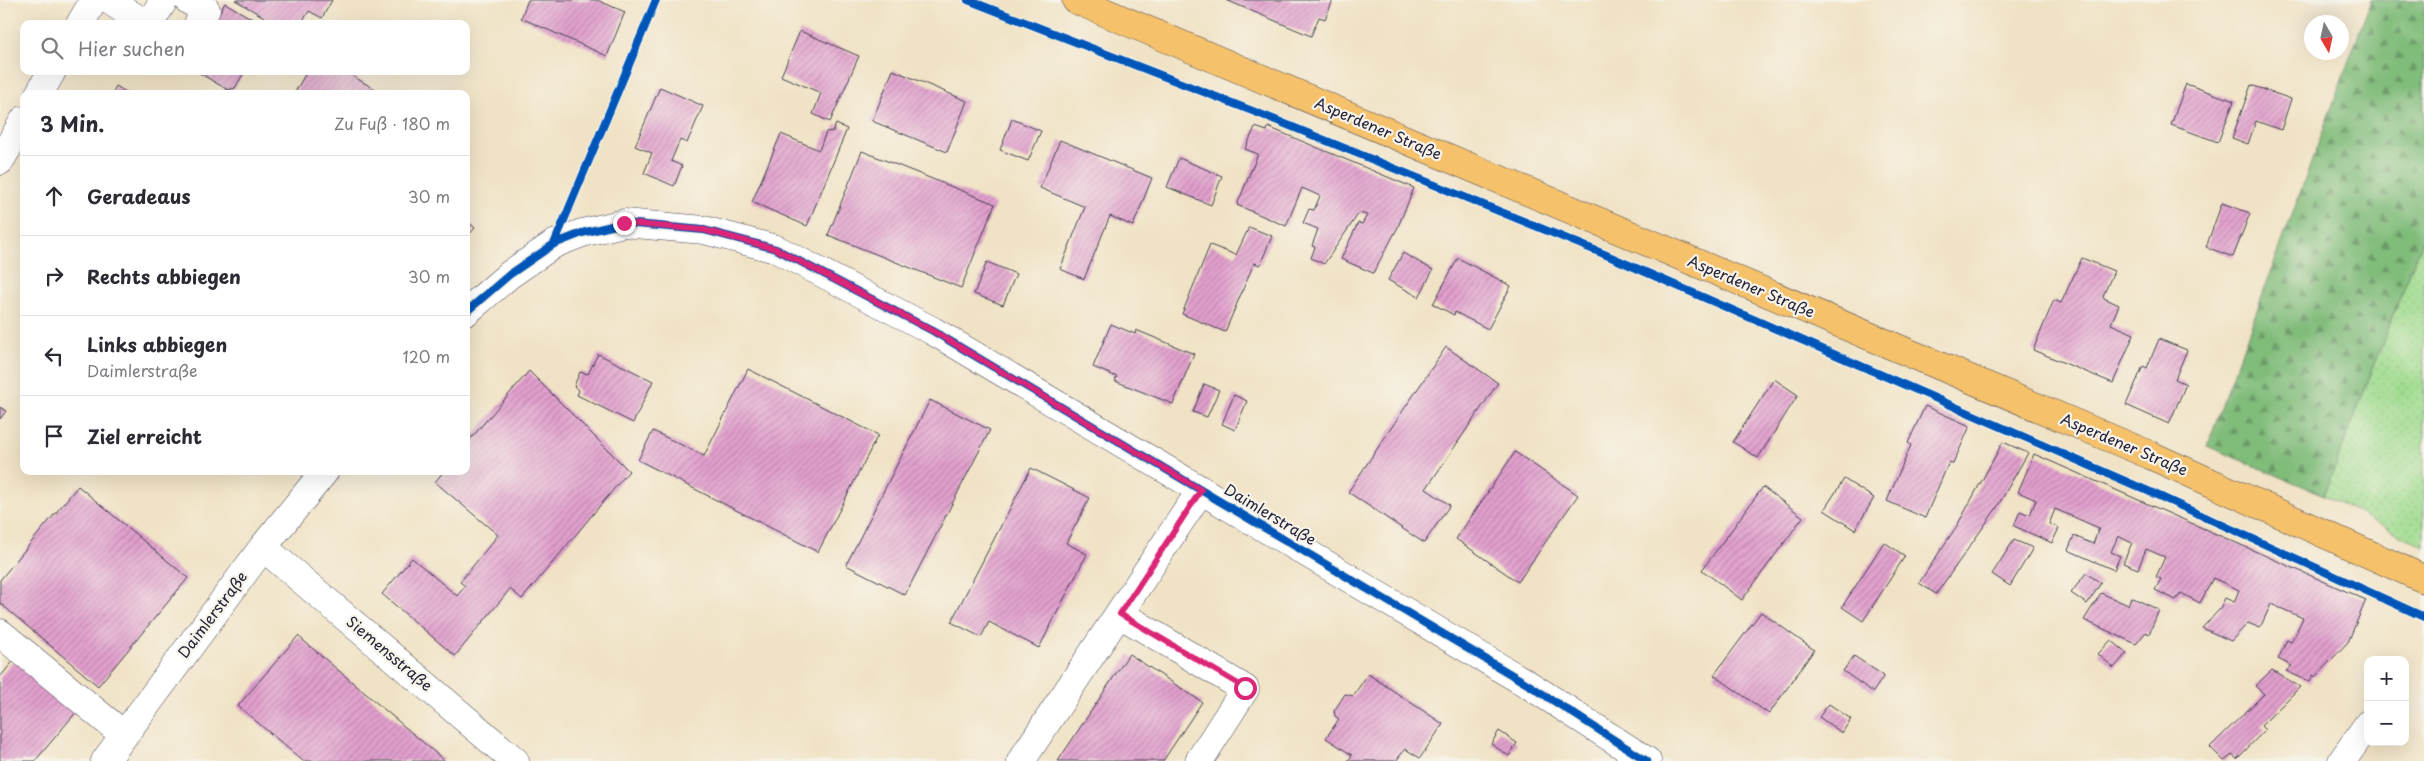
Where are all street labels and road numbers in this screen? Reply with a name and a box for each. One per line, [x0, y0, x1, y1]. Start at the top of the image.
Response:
street label: Asperdener Straße [1311, 90, 1446, 165]
street label: Asperdener Straße [1684, 248, 1819, 323]
street label: Asperdener Straße [2057, 406, 2192, 481]
street label: Daimlerstraße [1220, 477, 1321, 550]
street label: Daimlerstraße [171, 566, 252, 662]
street label: Siemensstraße [342, 610, 438, 696]

